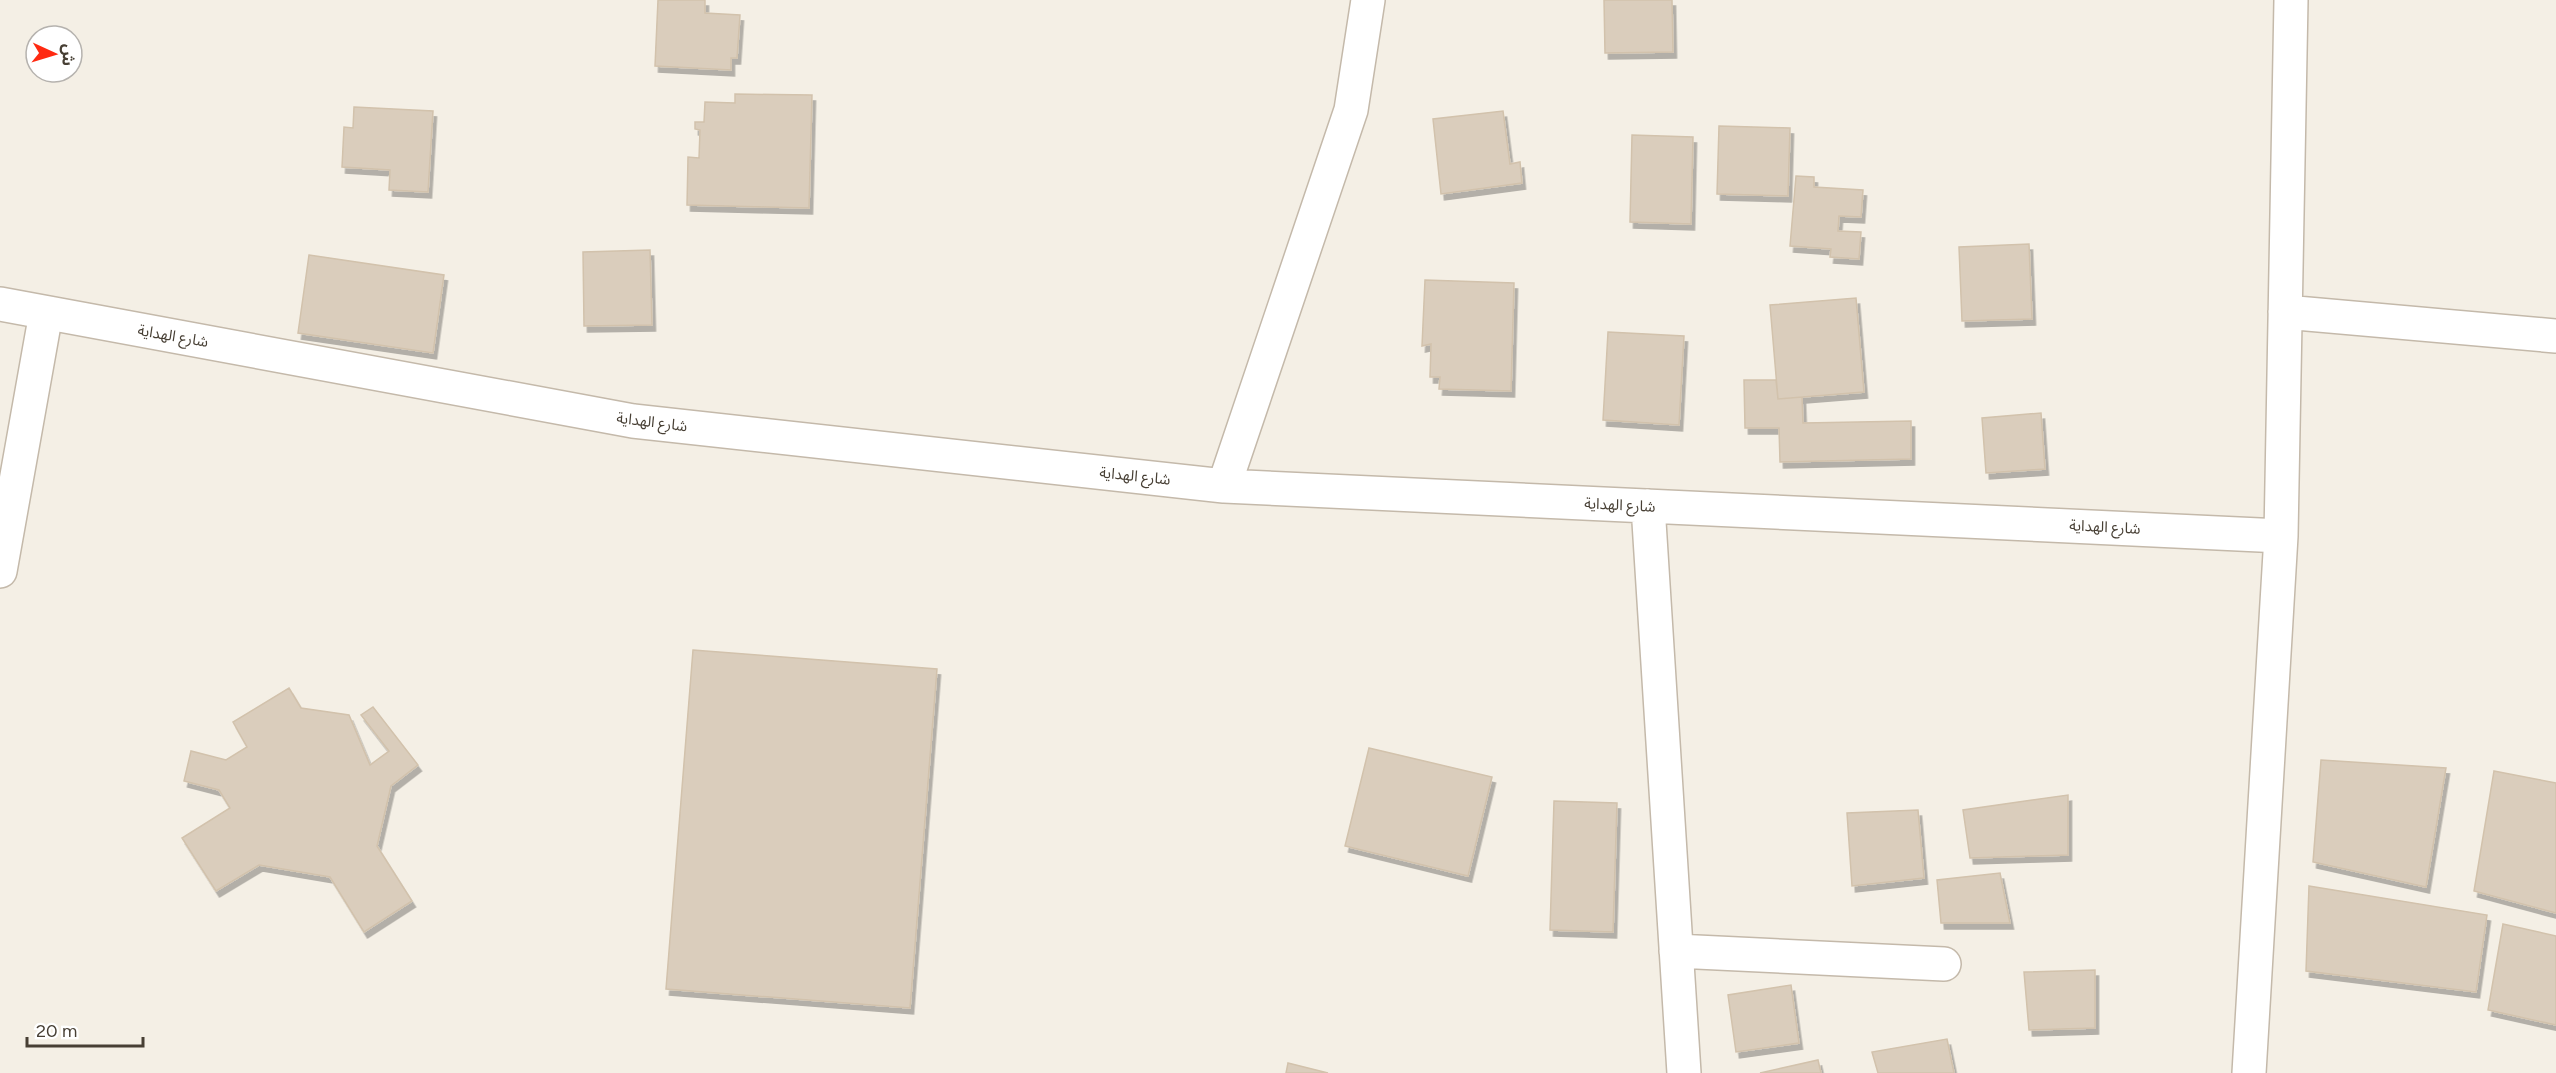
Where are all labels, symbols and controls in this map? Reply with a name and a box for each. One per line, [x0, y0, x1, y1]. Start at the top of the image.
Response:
north arrow [24, 24, 84, 84]
text: ش [58, 43, 79, 67]
street label: شارع الهداية [136, 321, 210, 354]
street label: شارع الهداية [615, 409, 689, 438]
street label: شارع الهداية [1098, 463, 1172, 492]
street label: شارع الهداية [1584, 494, 1656, 519]
street label: شارع الهداية [2069, 516, 2141, 541]
scale bar [27, 1010, 142, 1048]
text: 20 m [36, 1020, 77, 1042]

